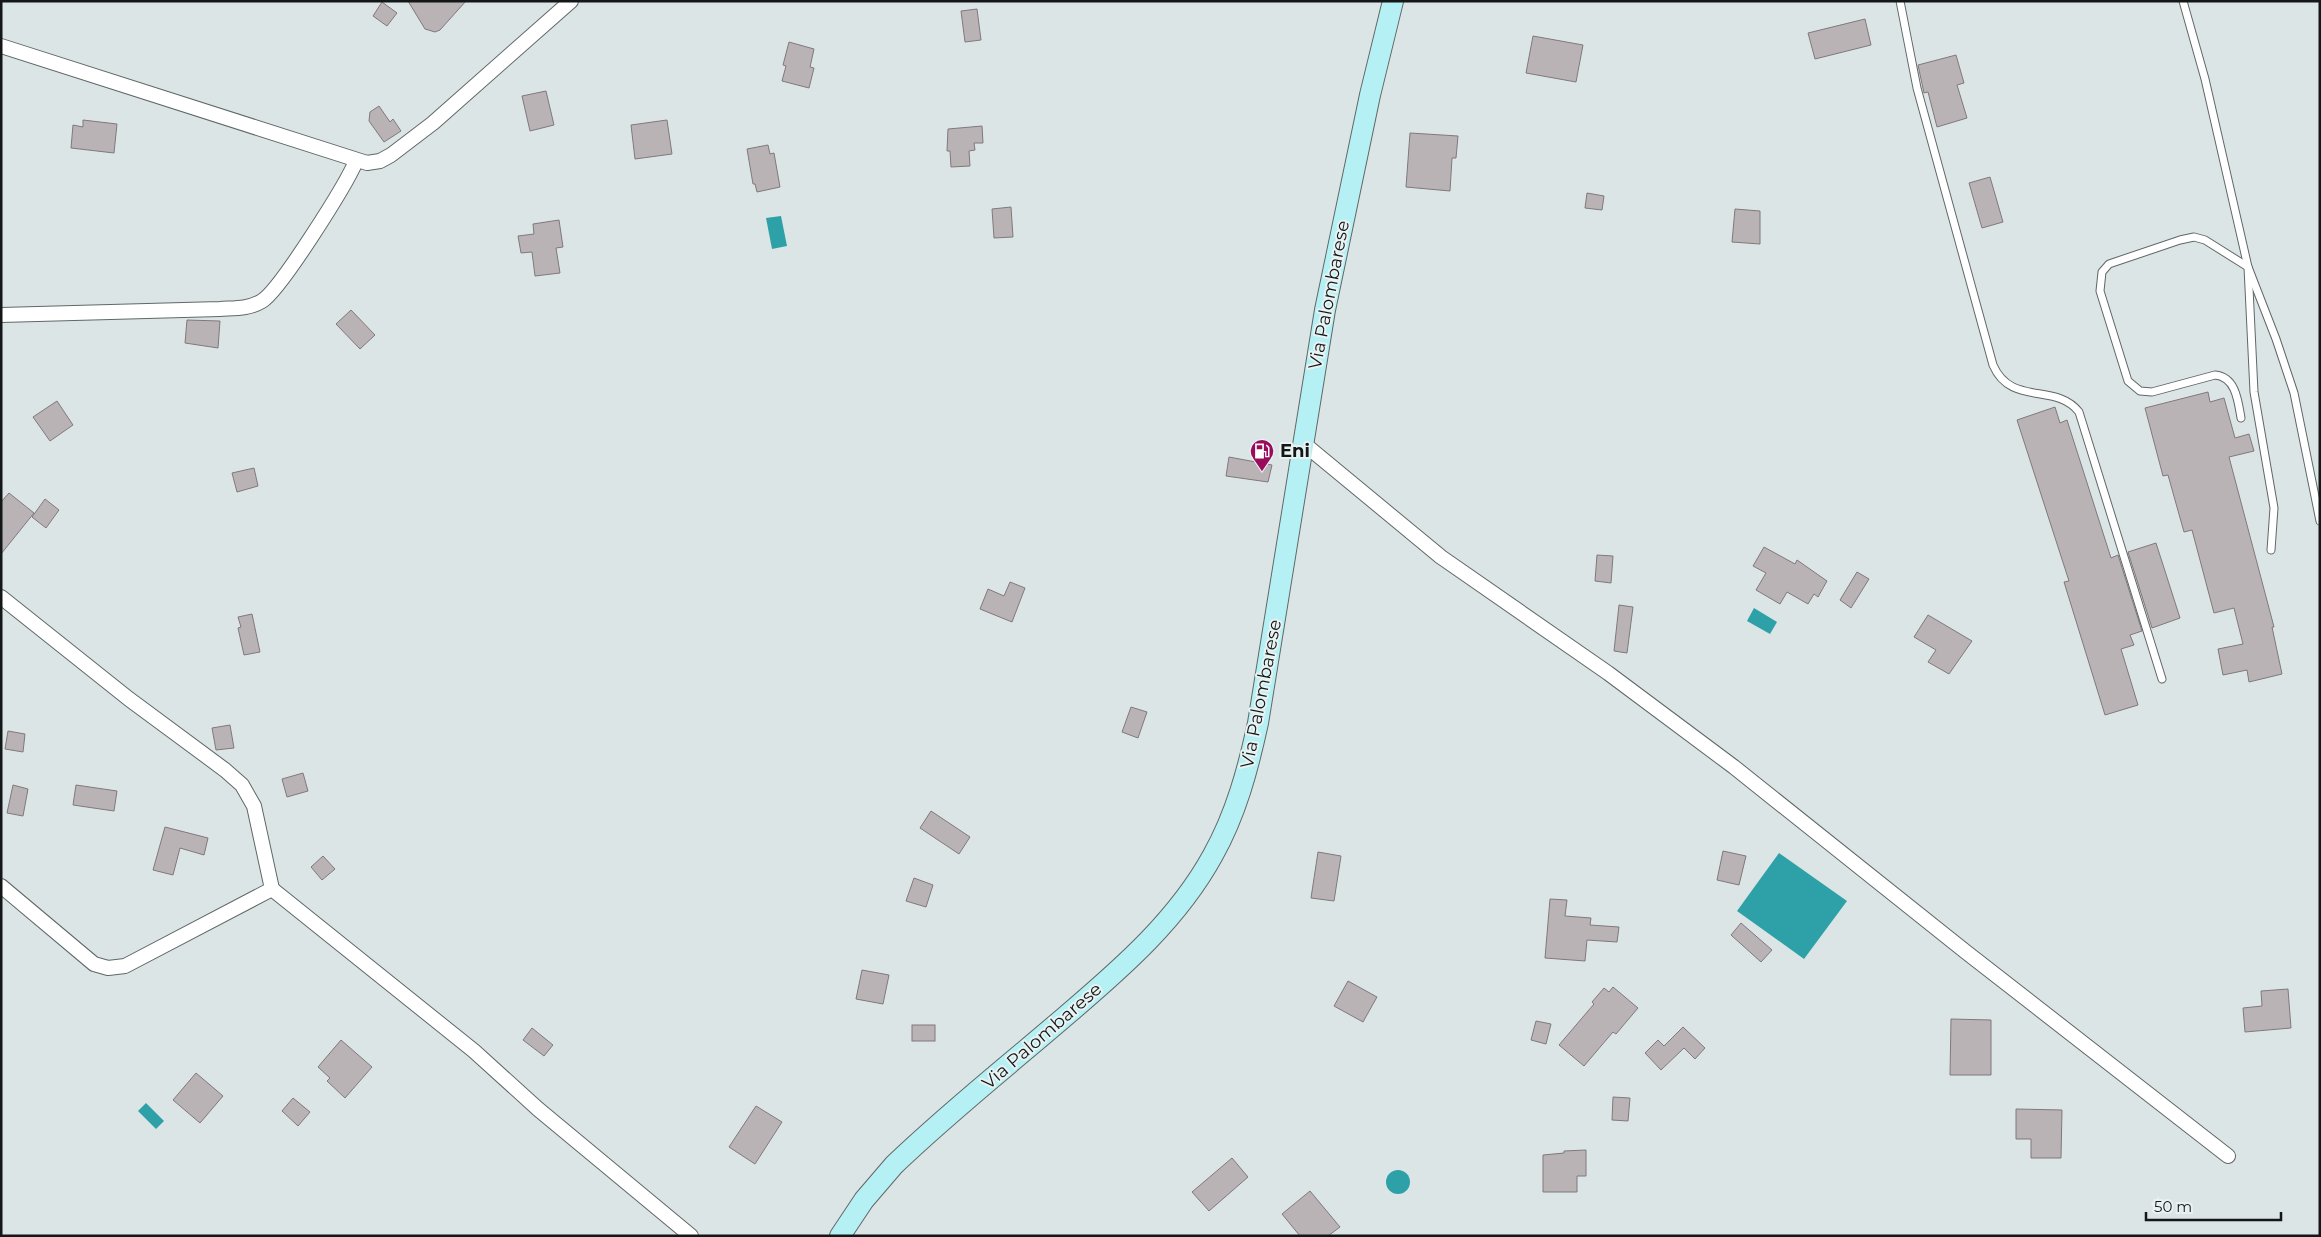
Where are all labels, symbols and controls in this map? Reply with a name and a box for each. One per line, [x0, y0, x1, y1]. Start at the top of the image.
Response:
street label: Via Palombarese [1304, 219, 1354, 371]
fuel station icon: Eni [1249, 438, 1275, 472]
place label: Eni [1280, 440, 1310, 462]
street label: Via Palombarese [1236, 618, 1286, 770]
street label: Via Palombarese [978, 978, 1106, 1094]
scale bar [2146, 1190, 2281, 1222]
text: 50 m [2154, 1197, 2192, 1216]

